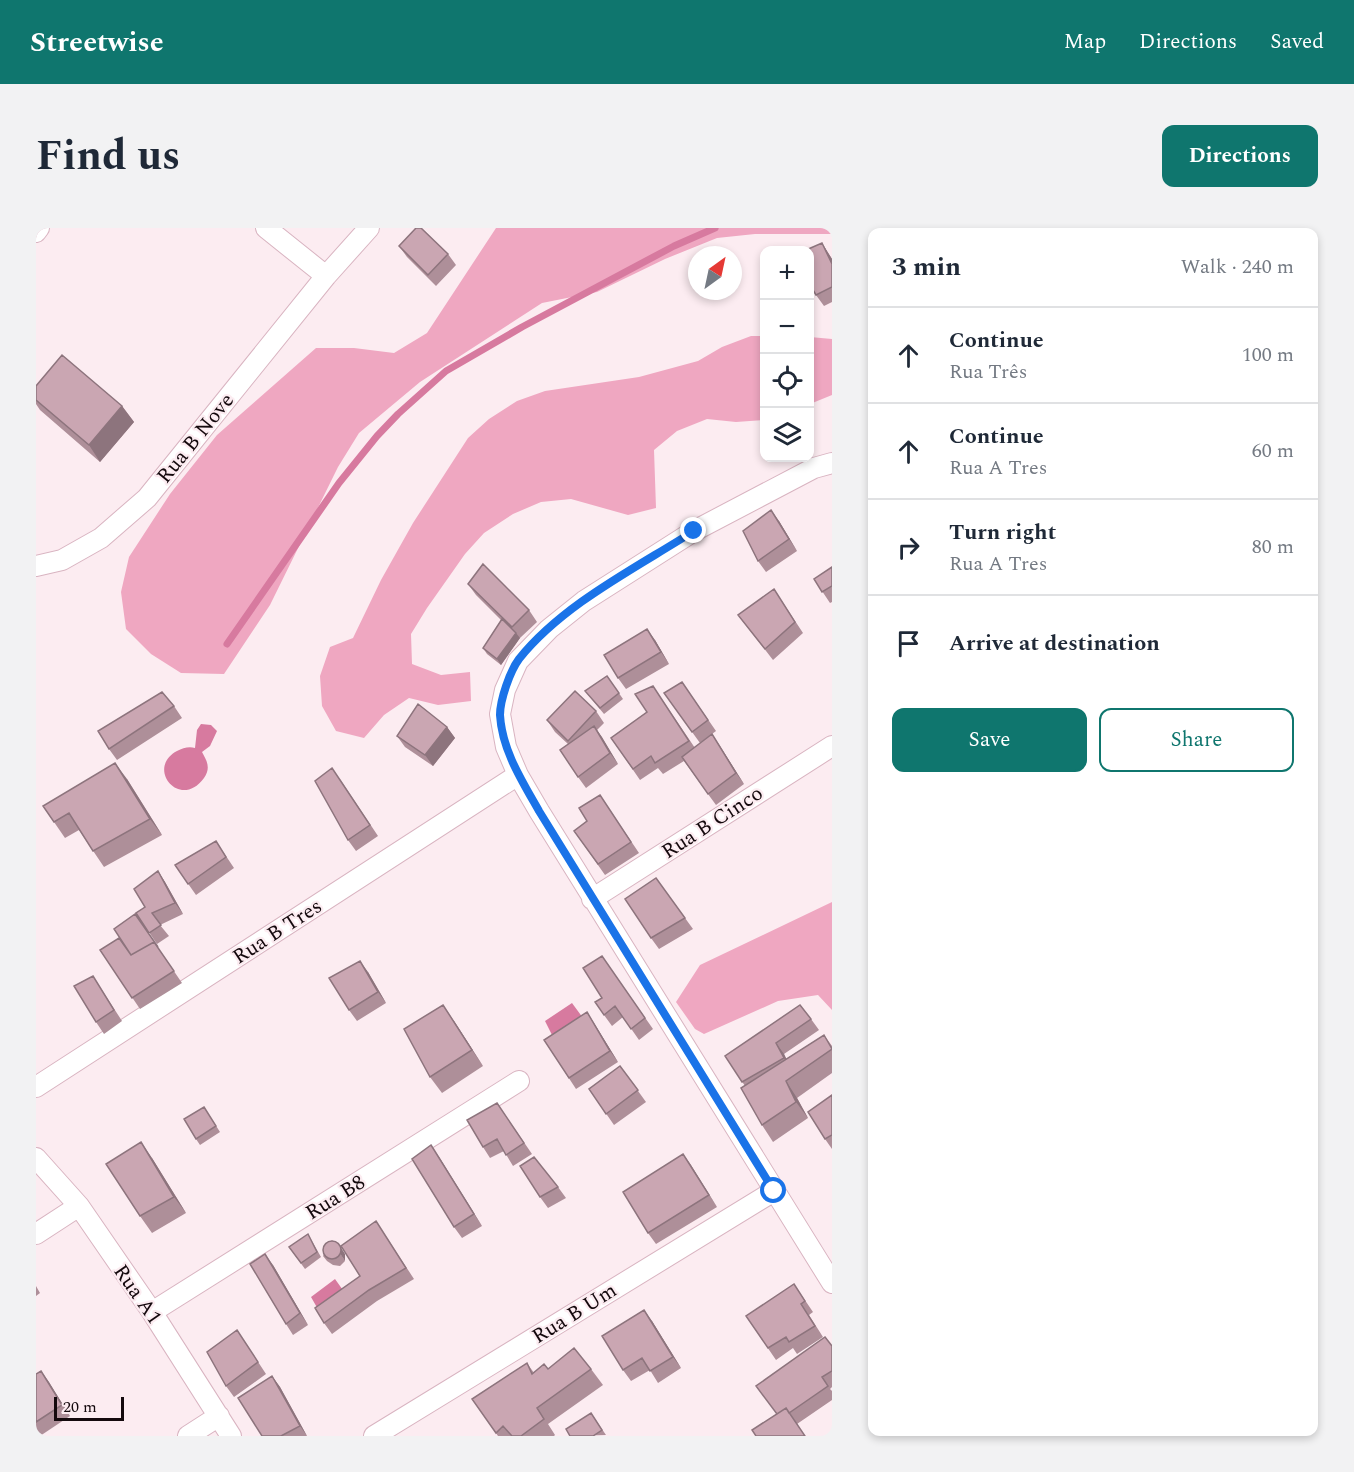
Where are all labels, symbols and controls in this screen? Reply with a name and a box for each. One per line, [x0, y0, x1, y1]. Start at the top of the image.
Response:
text: Streetwise [30, 21, 164, 64]
text: Map [1064, 26, 1106, 58]
text: Directions [1139, 26, 1237, 58]
text: Saved [1270, 26, 1324, 58]
text: Find us [36, 125, 180, 188]
button: Directions [1162, 125, 1318, 187]
north arrow [688, 246, 742, 300]
map controls [760, 246, 814, 462]
button: + [760, 246, 814, 300]
text: 3 min [892, 247, 961, 287]
text: Walk · 240 m [1181, 252, 1294, 282]
button: − [760, 300, 814, 354]
text: Continue [949, 324, 1044, 357]
icon: ahead [892, 339, 925, 372]
text: 100 m [1242, 340, 1294, 370]
button: locate [760, 354, 814, 408]
text: Rua Três [949, 357, 1027, 387]
street label: Rua B Nove [149, 386, 242, 491]
button: layers [760, 408, 814, 462]
text: Continue [949, 420, 1044, 453]
icon: ahead [892, 435, 925, 468]
text: 60 m [1252, 436, 1294, 466]
text: Rua A Tres [949, 453, 1047, 483]
text: Turn right [949, 516, 1056, 549]
route end [680, 517, 706, 543]
icon: right [892, 531, 925, 564]
text: 80 m [1252, 532, 1294, 562]
text: Rua A Tres [949, 549, 1047, 579]
icon: arrive [892, 627, 925, 660]
text: Arrive at destination [949, 627, 1160, 660]
button: Save [892, 708, 1087, 772]
button: Share [1099, 708, 1294, 772]
street label: Rua B Cinco [655, 778, 770, 868]
street label: Rua B Tres [226, 891, 329, 973]
street label: Rua B8 [299, 1167, 372, 1229]
route start [760, 1177, 786, 1203]
street label: Rua A1 [105, 1258, 170, 1331]
street label: Rua B Um [526, 1275, 623, 1353]
scale bar [54, 1394, 124, 1422]
text: 20 m [63, 1395, 97, 1419]

